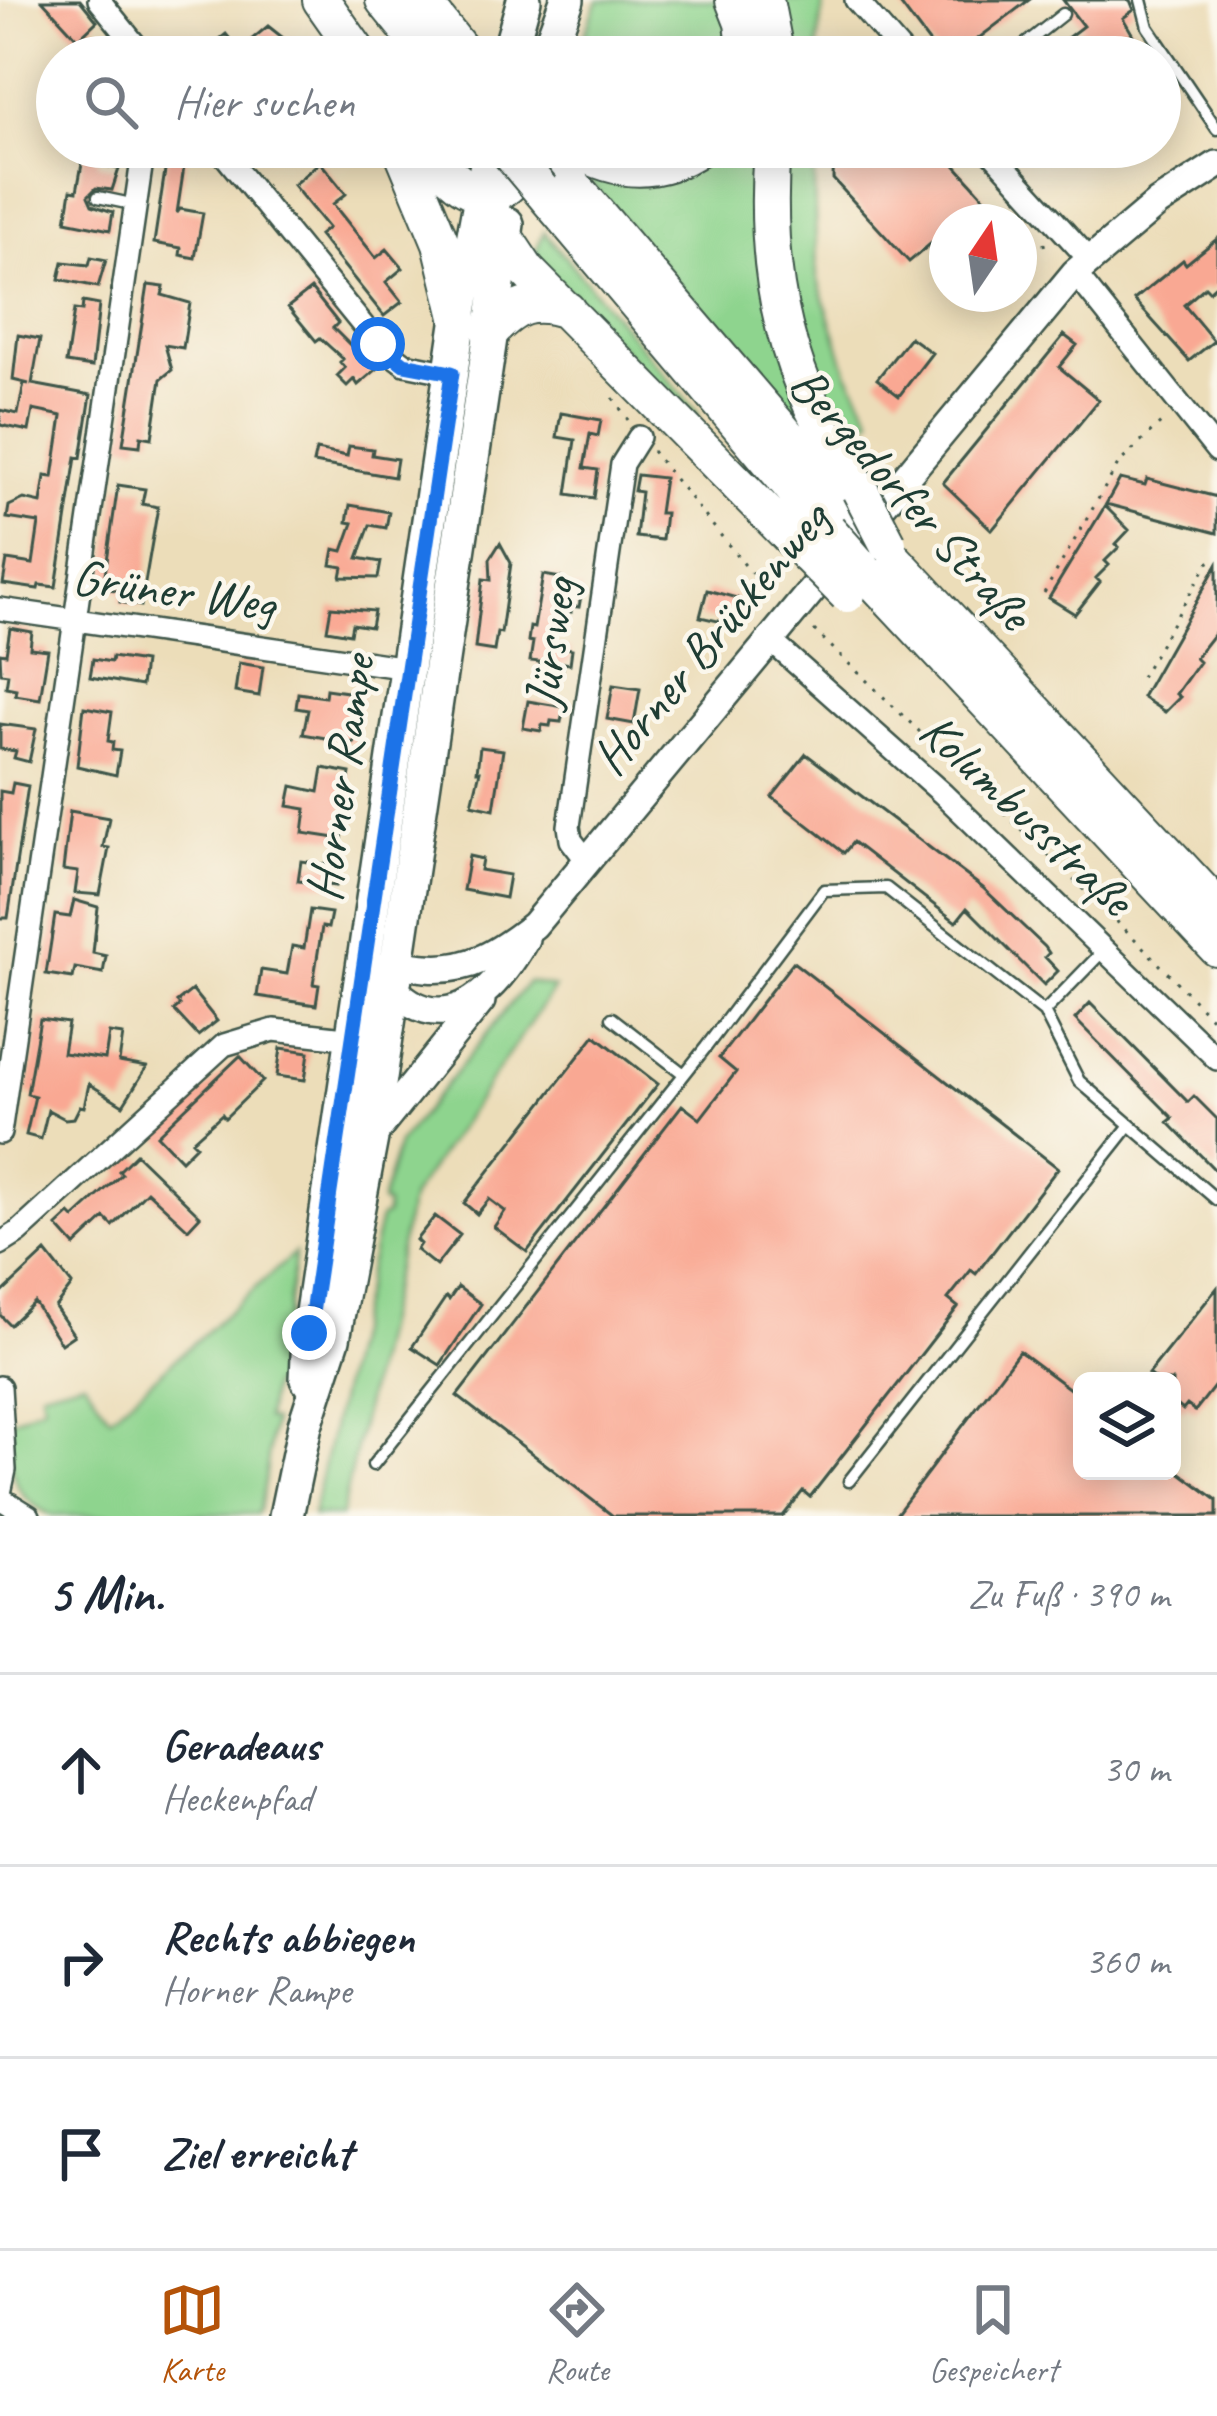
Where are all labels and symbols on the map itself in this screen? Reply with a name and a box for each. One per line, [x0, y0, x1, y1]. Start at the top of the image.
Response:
north arrow [929, 204, 1037, 312]
route start [351, 317, 405, 371]
street label: Bergedorfer Straße [776, 353, 1048, 646]
street label: Horner Brückenweg [577, 486, 845, 787]
street label: Grüner Weg [69, 544, 282, 636]
street label: Jürsweg [509, 571, 591, 715]
street label: Horner Rampe [291, 648, 389, 905]
street label: Kolumbusstraße [907, 699, 1150, 932]
route end [282, 1306, 336, 1360]

